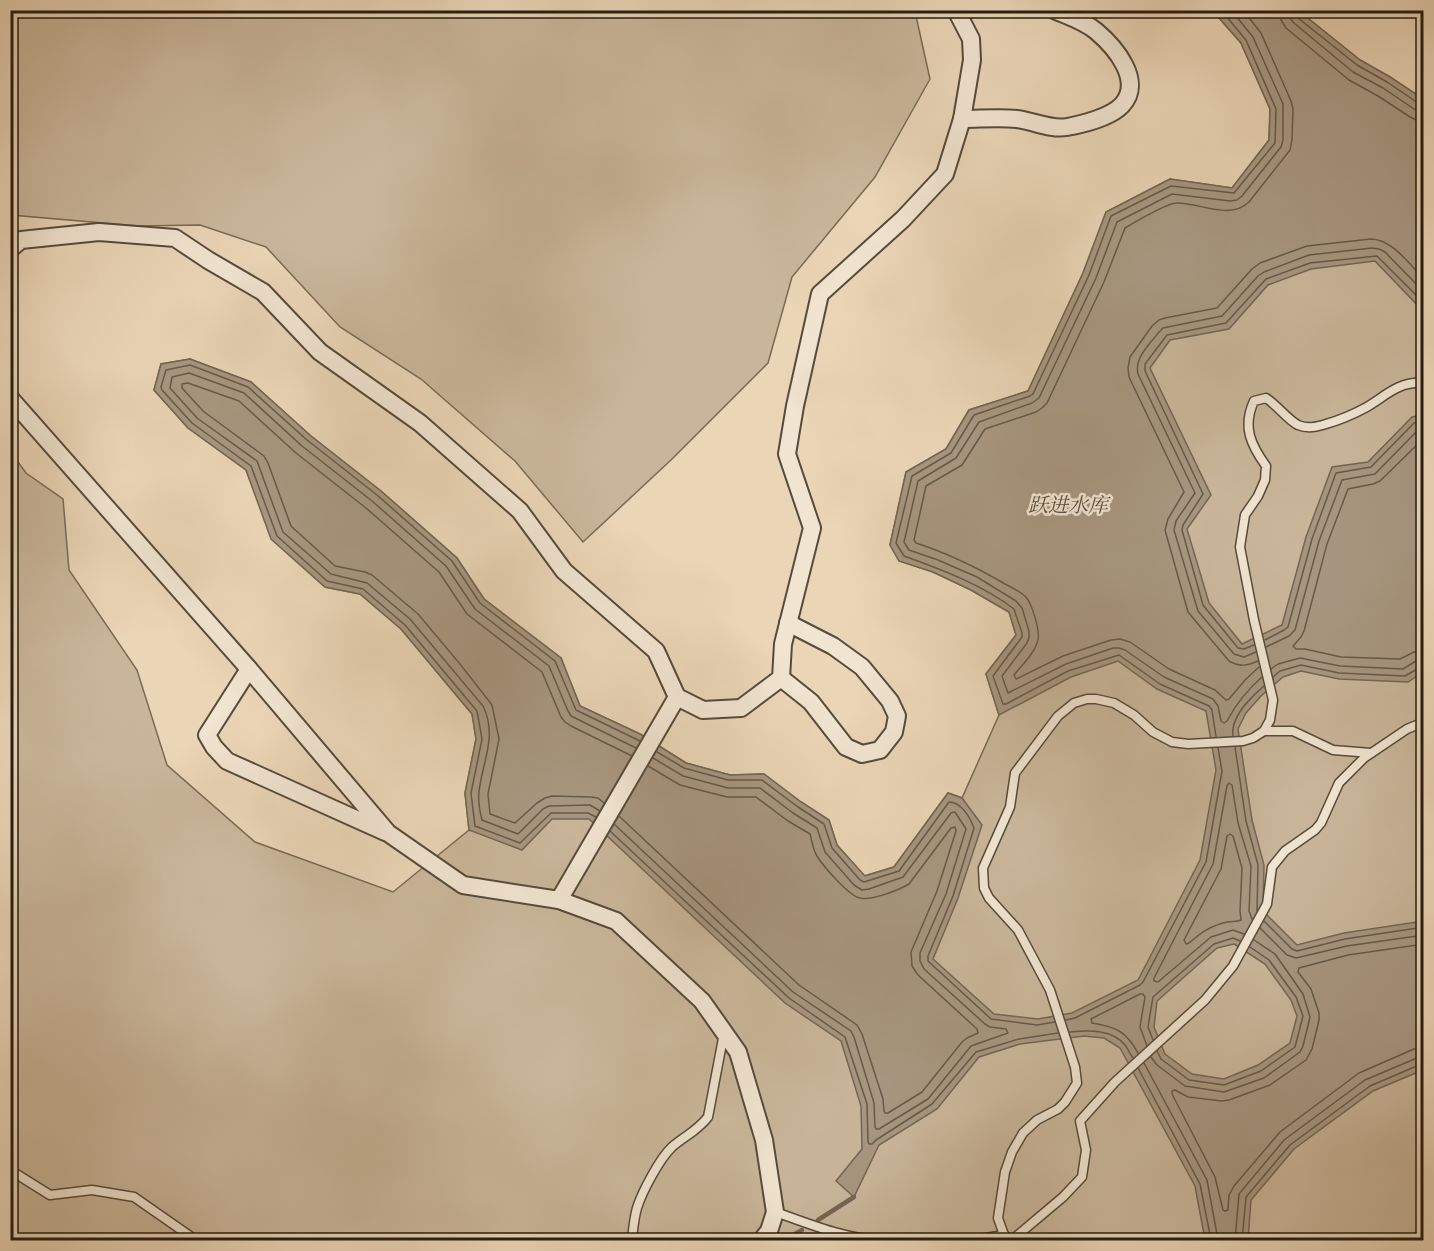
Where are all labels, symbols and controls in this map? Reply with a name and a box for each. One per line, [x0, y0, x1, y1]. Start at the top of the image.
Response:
water label: 跃进水库 [1028, 493, 1111, 518]

